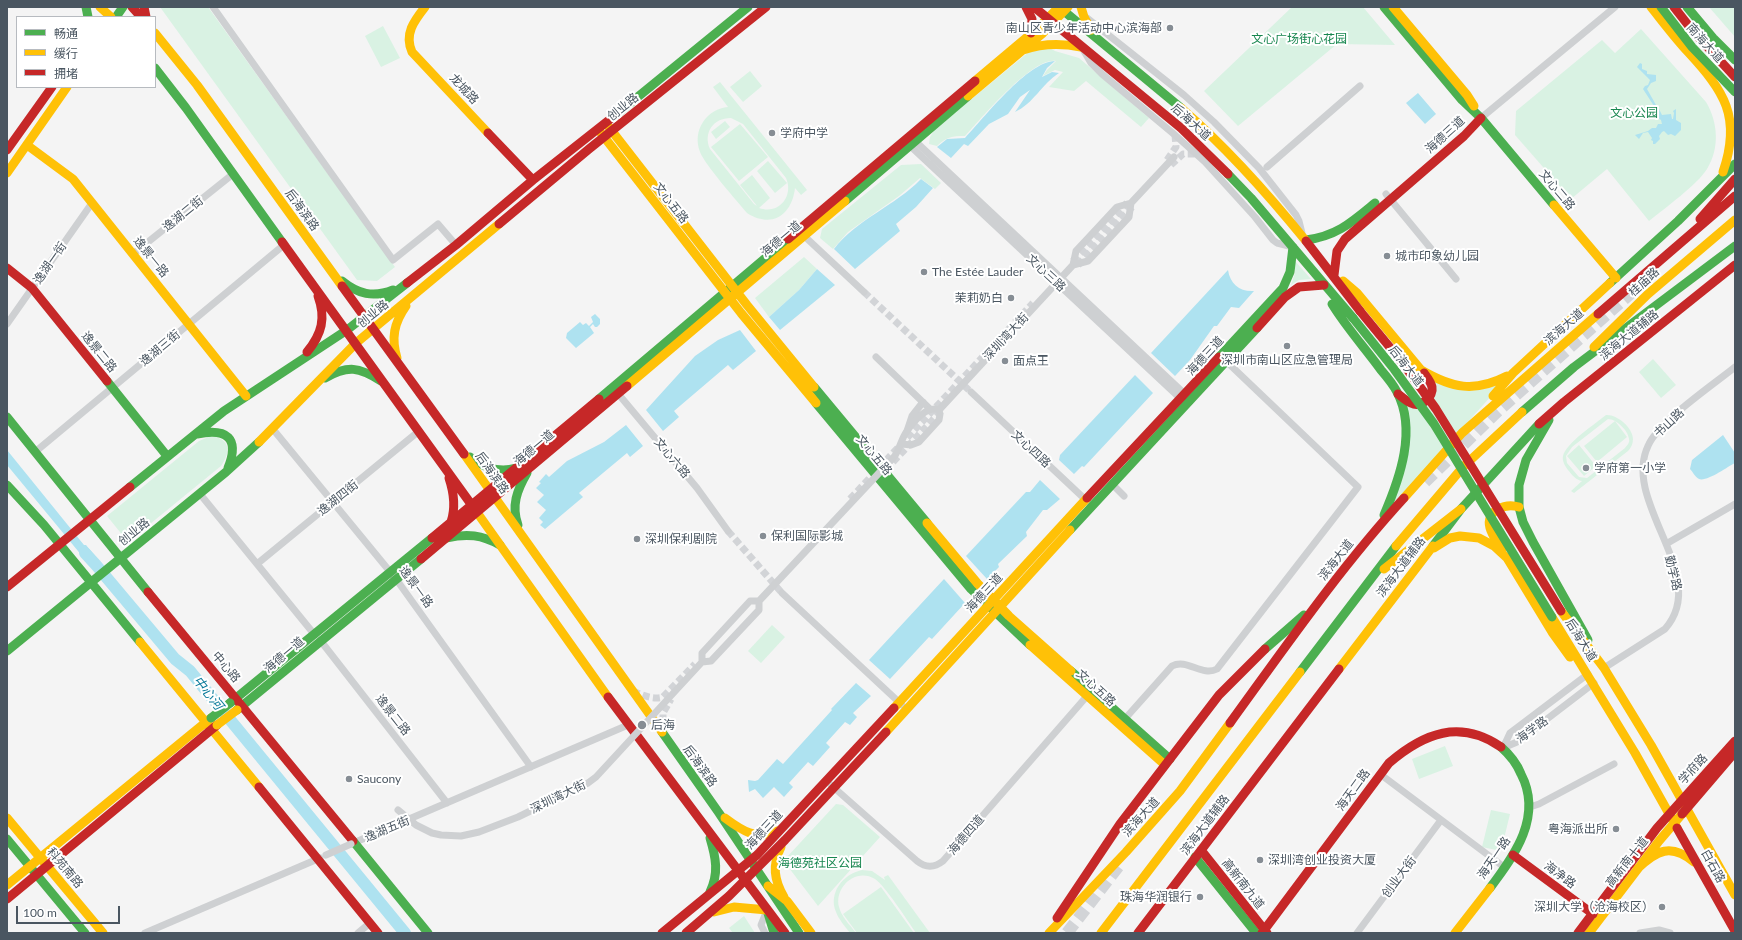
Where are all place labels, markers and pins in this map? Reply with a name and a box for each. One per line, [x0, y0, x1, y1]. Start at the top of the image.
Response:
place label: 南山区青少年活动中心滨海部 [1006, 21, 1162, 35]
marker: 南山区青少年活动中心滨海部 [1165, 23, 1175, 33]
place label: 学府中学 [780, 126, 828, 140]
marker: 学府中学 [767, 128, 777, 138]
place label: 城市印象幼儿园 [1395, 249, 1479, 263]
marker: 城市印象幼儿园 [1382, 251, 1392, 261]
place label: The Estée Lauder [932, 265, 1023, 279]
marker: The Estée Lauder [919, 267, 929, 277]
place label: 茉莉奶白 [955, 291, 1003, 305]
marker: 茉莉奶白 [1006, 293, 1016, 303]
marker: 深圳市南山区应急管理局 [1282, 341, 1292, 351]
place label: 深圳市南山区应急管理局 [1221, 353, 1353, 367]
place label: 面点王 [1013, 354, 1049, 368]
marker: 面点王 [1000, 356, 1010, 366]
place label: 学府第一小学 [1594, 461, 1666, 475]
marker: 学府第一小学 [1581, 463, 1591, 473]
place label: 保利国际影城 [771, 529, 843, 543]
marker: 保利国际影城 [758, 531, 768, 541]
place label: 深圳保利剧院 [645, 532, 717, 546]
marker: 深圳保利剧院 [632, 534, 642, 544]
place label: 后海 [651, 718, 675, 732]
marker: 后海 [636, 719, 648, 731]
place label: Saucony [357, 772, 401, 786]
marker: Saucony [344, 774, 354, 784]
place label: 粤海派出所 [1548, 822, 1608, 836]
marker: 粤海派出所 [1611, 824, 1621, 834]
place label: 深圳湾创业投资大厦 [1268, 853, 1376, 867]
marker: 深圳湾创业投资大厦 [1255, 855, 1265, 865]
place label: 珠海华润银行 [1120, 890, 1192, 904]
marker: 珠海华润银行 [1195, 892, 1205, 902]
place label: 深圳大学（沧海校区） [1534, 900, 1654, 914]
marker: 深圳大学（沧海校区） [1657, 902, 1667, 912]

